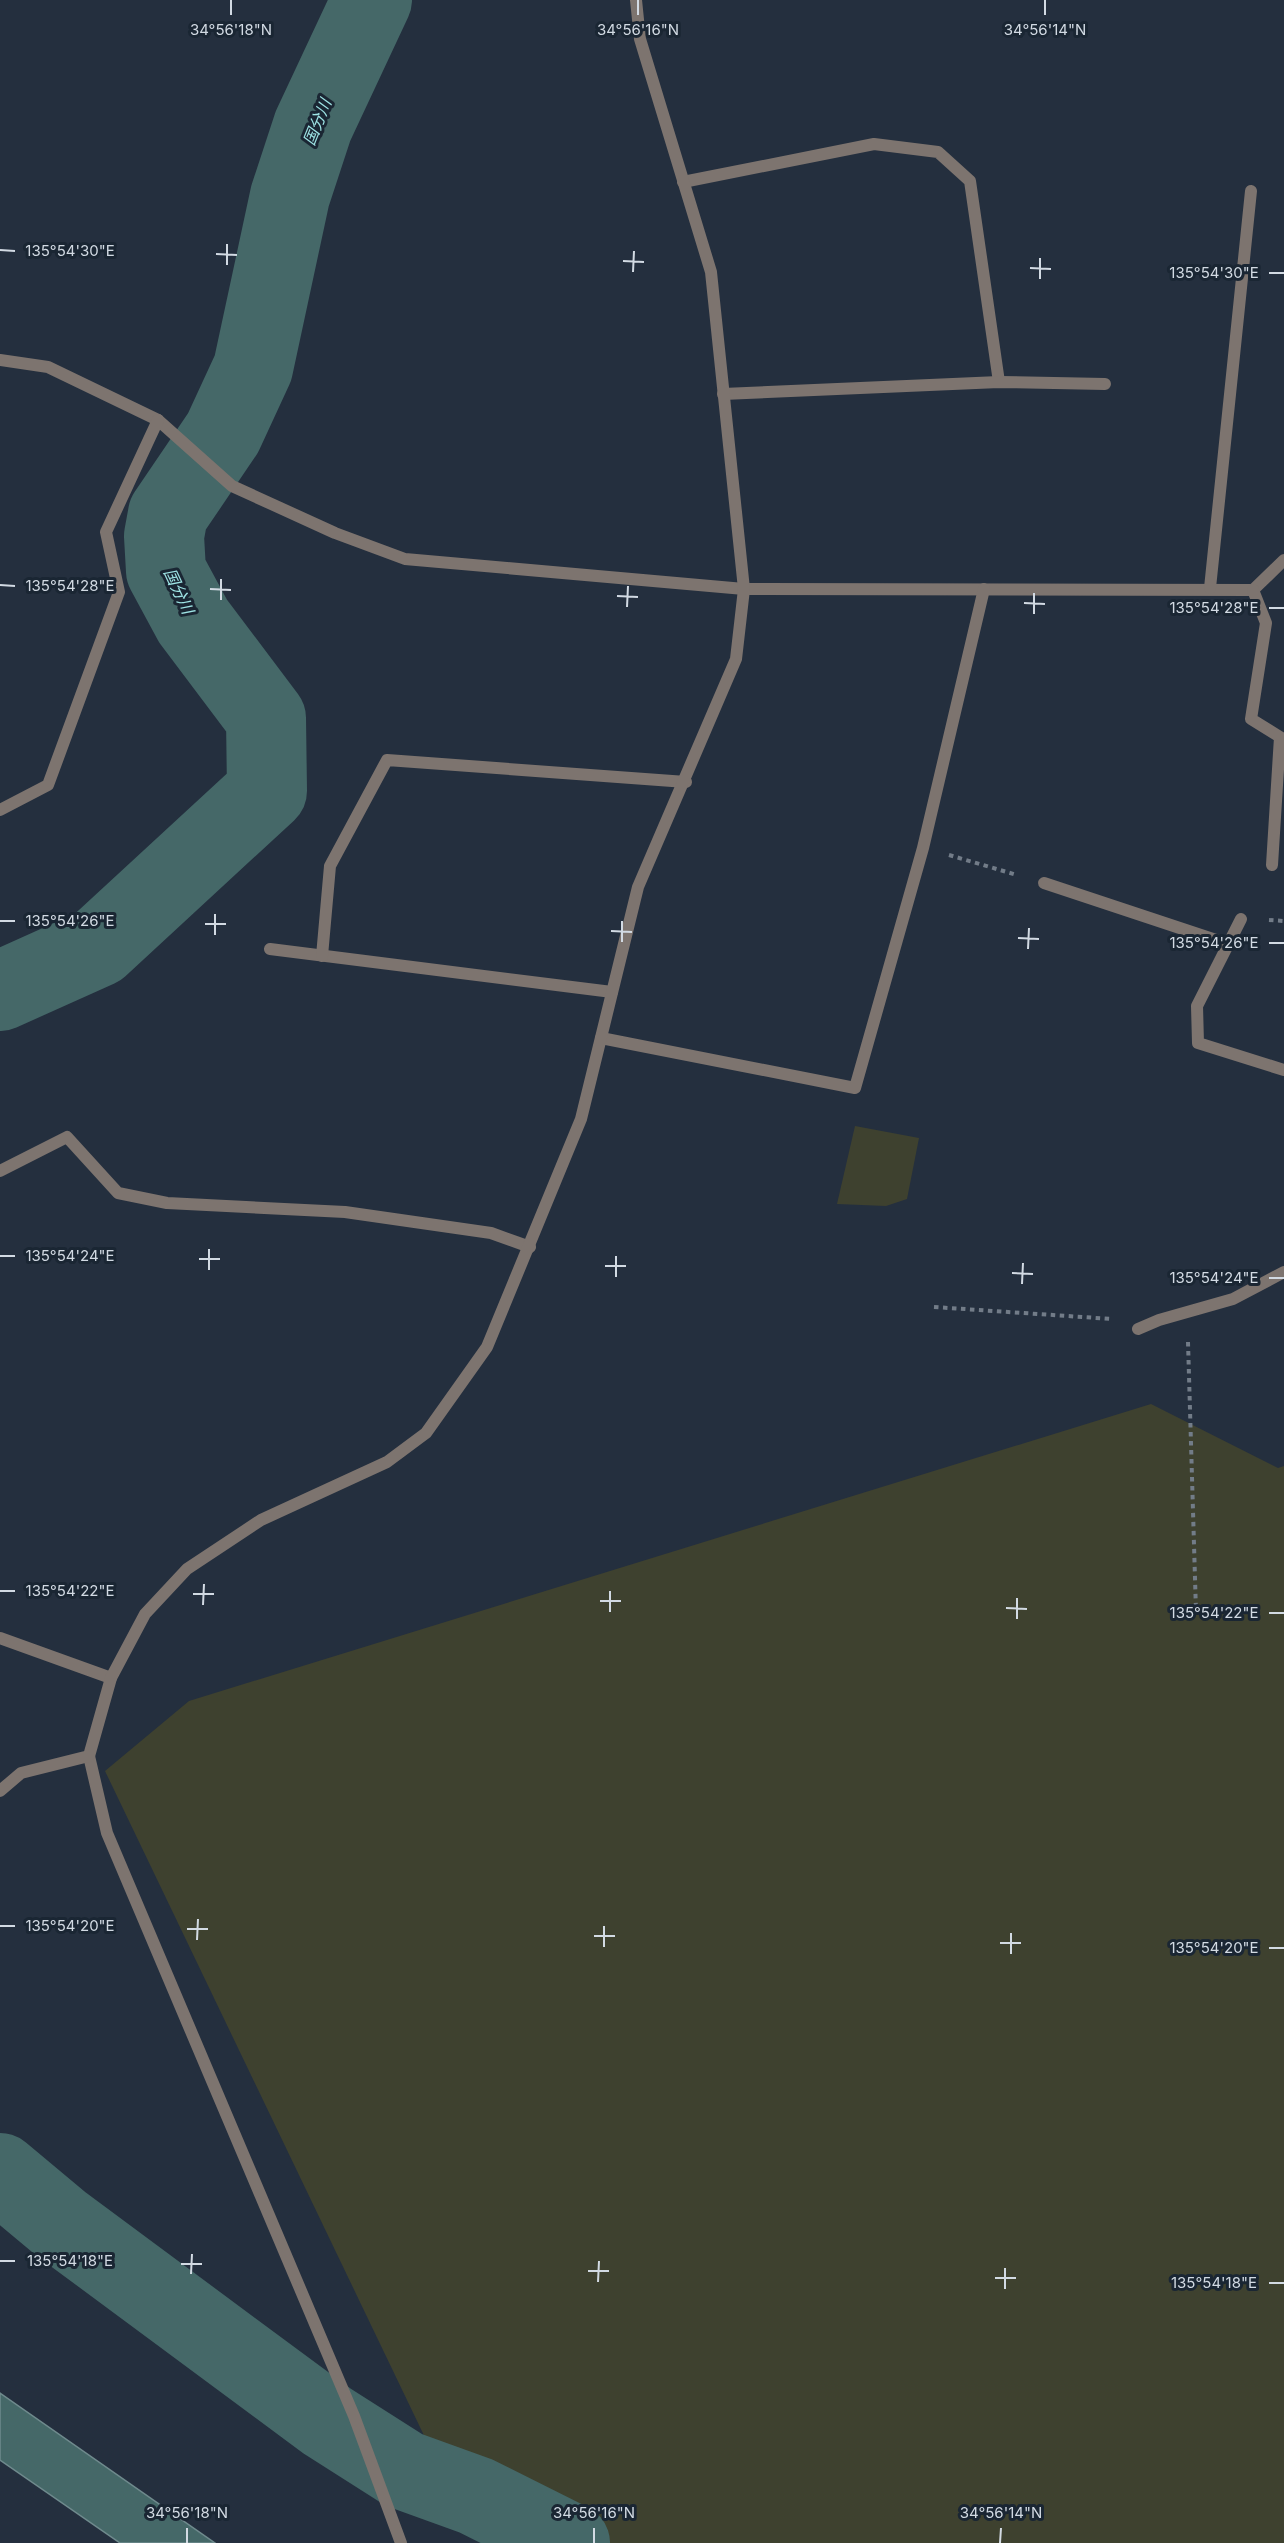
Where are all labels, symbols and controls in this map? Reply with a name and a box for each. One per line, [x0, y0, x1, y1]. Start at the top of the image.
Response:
text: 34°56'18"N [190, 20, 272, 39]
text: 34°56'16"N [597, 20, 679, 39]
text: 34°56'14"N [1004, 20, 1086, 39]
water label: 国分川 [299, 94, 336, 148]
text: 135°54'30"E [25, 241, 115, 260]
text: 135°54'30"E [1169, 263, 1259, 282]
water label: 国分川 [160, 565, 199, 619]
text: 135°54'28"E [25, 576, 115, 595]
text: 135°54'28"E [1169, 598, 1259, 617]
text: 135°54'26"E [25, 911, 115, 930]
text: 135°54'26"E [1169, 933, 1259, 952]
text: 135°54'24"E [25, 1246, 115, 1265]
text: 135°54'24"E [1169, 1268, 1259, 1287]
text: 135°54'22"E [26, 1581, 114, 1600]
text: 135°54'22"E [1170, 1603, 1258, 1622]
text: 135°54'20"E [25, 1916, 115, 1935]
text: 135°54'20"E [1169, 1938, 1259, 1957]
text: 135°54'18"E [27, 2251, 113, 2270]
text: 135°54'18"E [1171, 2273, 1257, 2292]
text: 34°56'18"N [146, 2503, 228, 2522]
text: 34°56'16"N [553, 2503, 635, 2522]
text: 34°56'14"N [960, 2503, 1042, 2522]

